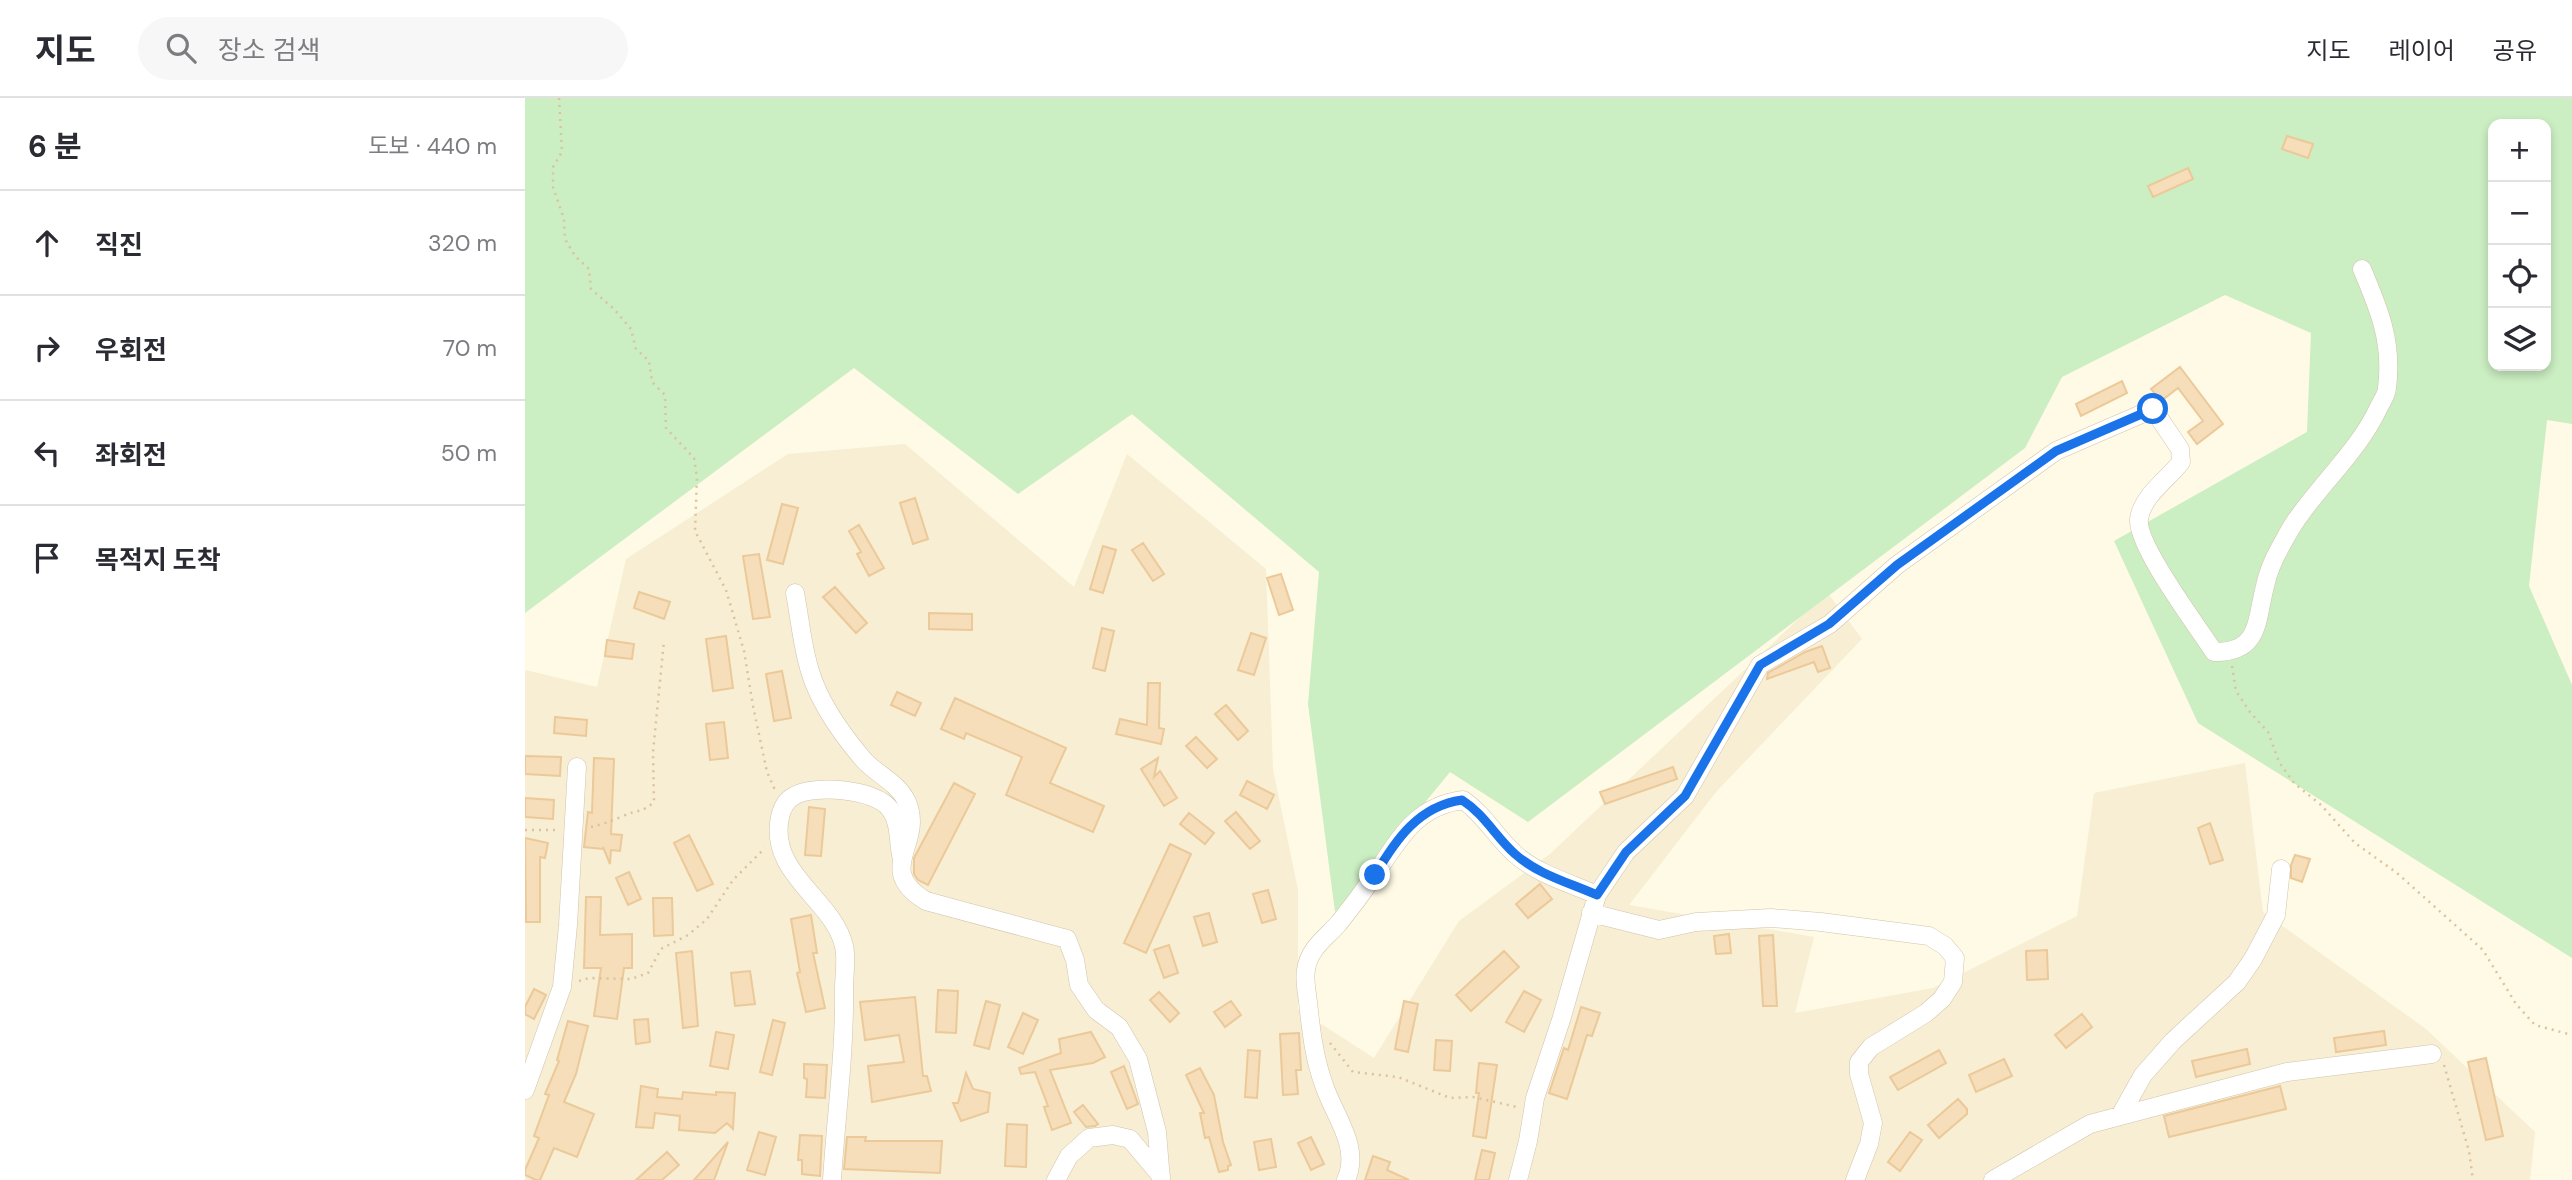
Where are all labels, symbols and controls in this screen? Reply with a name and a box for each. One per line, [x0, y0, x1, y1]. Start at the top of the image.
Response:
search box [138, 17, 628, 80]
text: 지도 [35, 29, 96, 72]
icon: search [162, 29, 200, 67]
text: 장소 검색 [218, 33, 320, 67]
text: 지도 [2306, 35, 2351, 66]
text: 레이어 [2389, 35, 2455, 66]
text: 공유 [2493, 35, 2537, 66]
map controls [2488, 119, 2551, 371]
button: + [2488, 119, 2551, 182]
text: 6 분 [28, 127, 82, 166]
text: 도보 · 440 m [368, 131, 497, 161]
button: − [2488, 182, 2551, 245]
icon: ahead [28, 224, 66, 262]
text: 직진 [95, 228, 143, 262]
text: 320 m [428, 228, 497, 258]
button: locate [2488, 245, 2551, 308]
button: layers [2488, 308, 2551, 371]
icon: right [28, 329, 66, 367]
text: 우회전 [95, 333, 167, 367]
text: 70 m [443, 333, 497, 363]
route start [2137, 393, 2168, 424]
icon: left [28, 434, 66, 472]
text: 좌회전 [95, 438, 167, 472]
text: 50 m [441, 438, 497, 468]
icon: arrive [28, 539, 66, 577]
text: 목적지 도착 [95, 543, 221, 577]
route end [1359, 859, 1390, 890]

